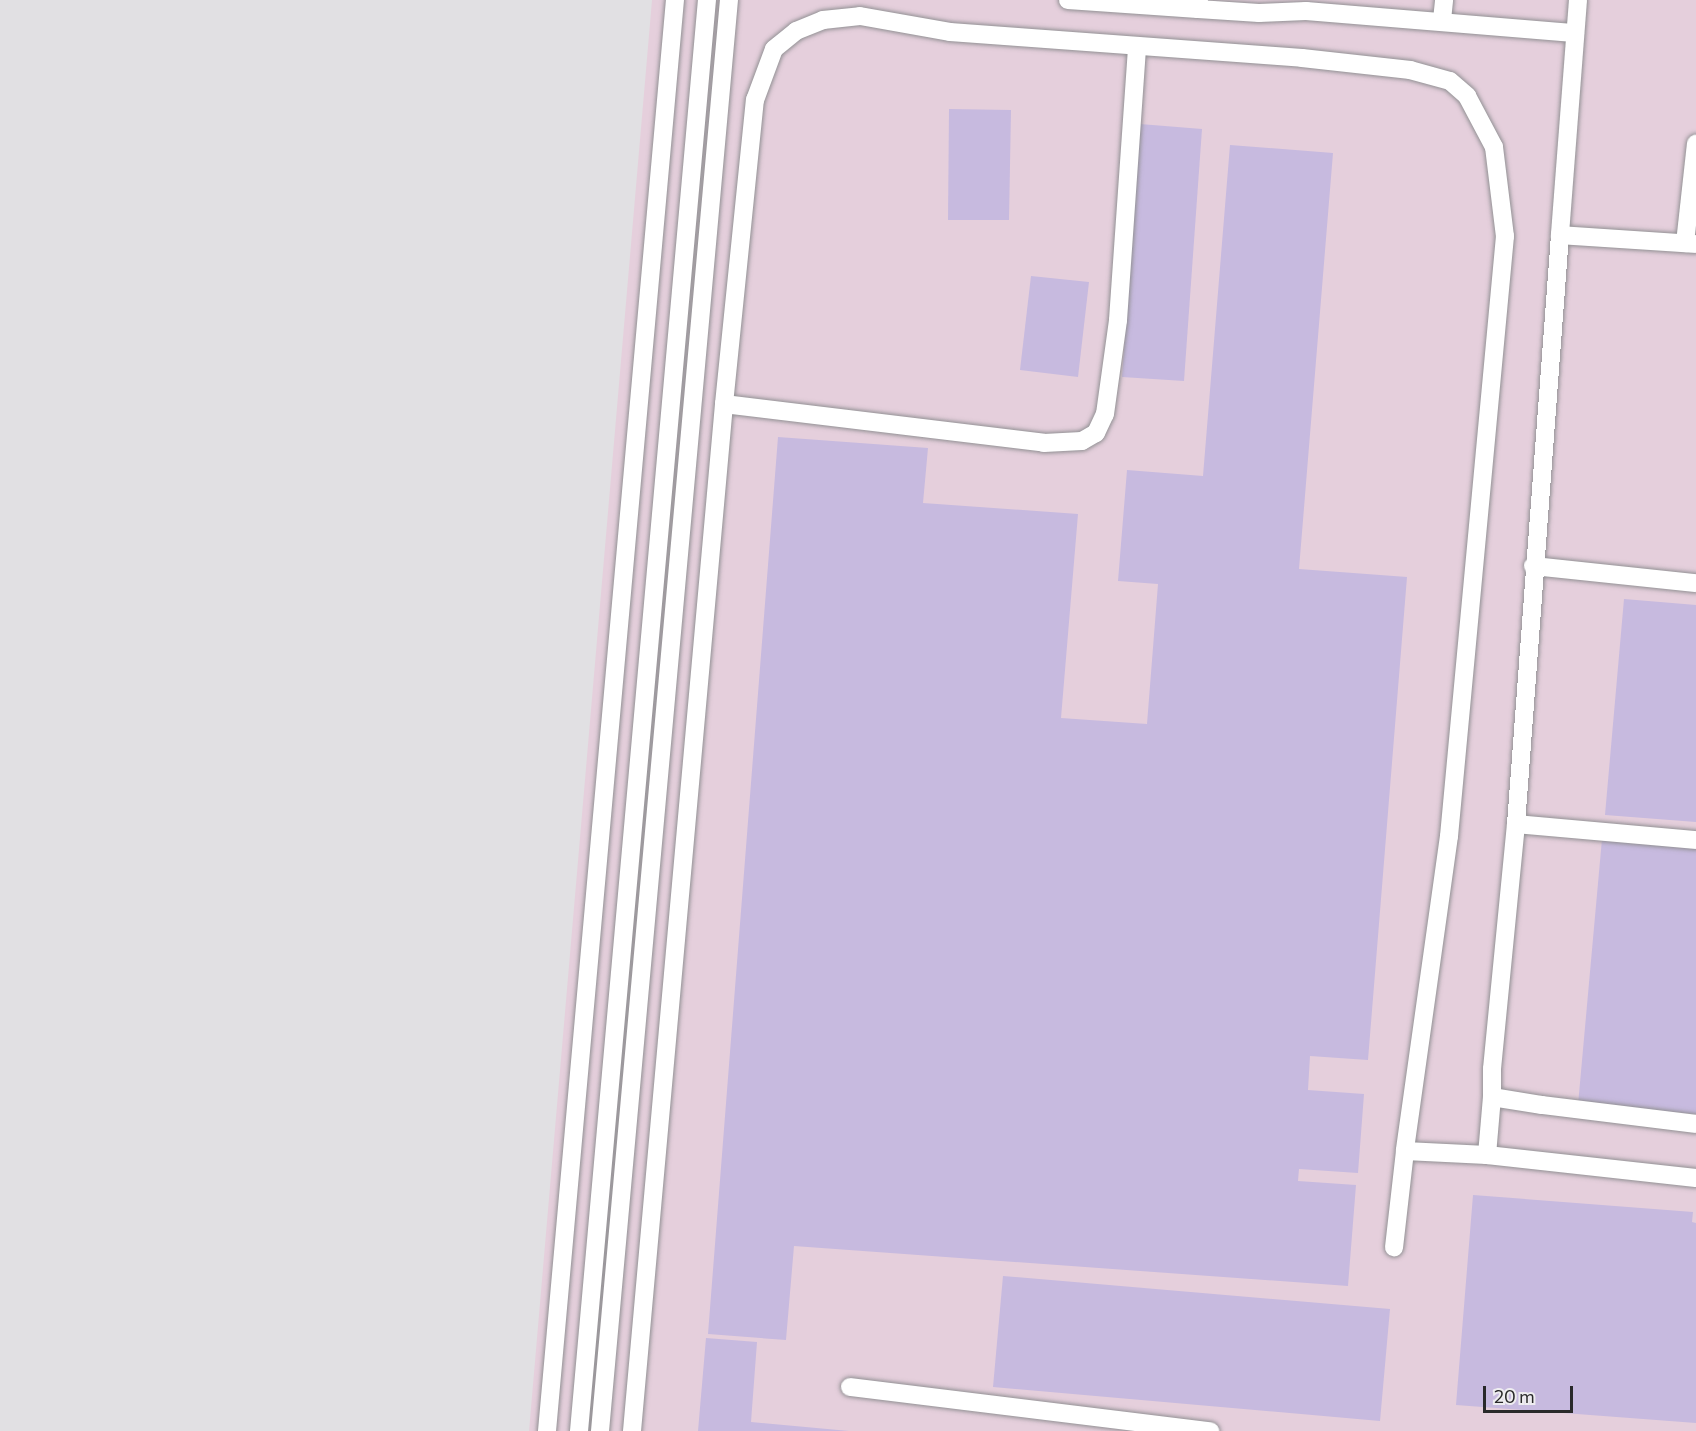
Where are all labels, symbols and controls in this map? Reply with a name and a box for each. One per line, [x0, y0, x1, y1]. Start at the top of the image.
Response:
scale bar [1486, 1374, 1576, 1412]
text: 20 m [1494, 1385, 1535, 1407]

